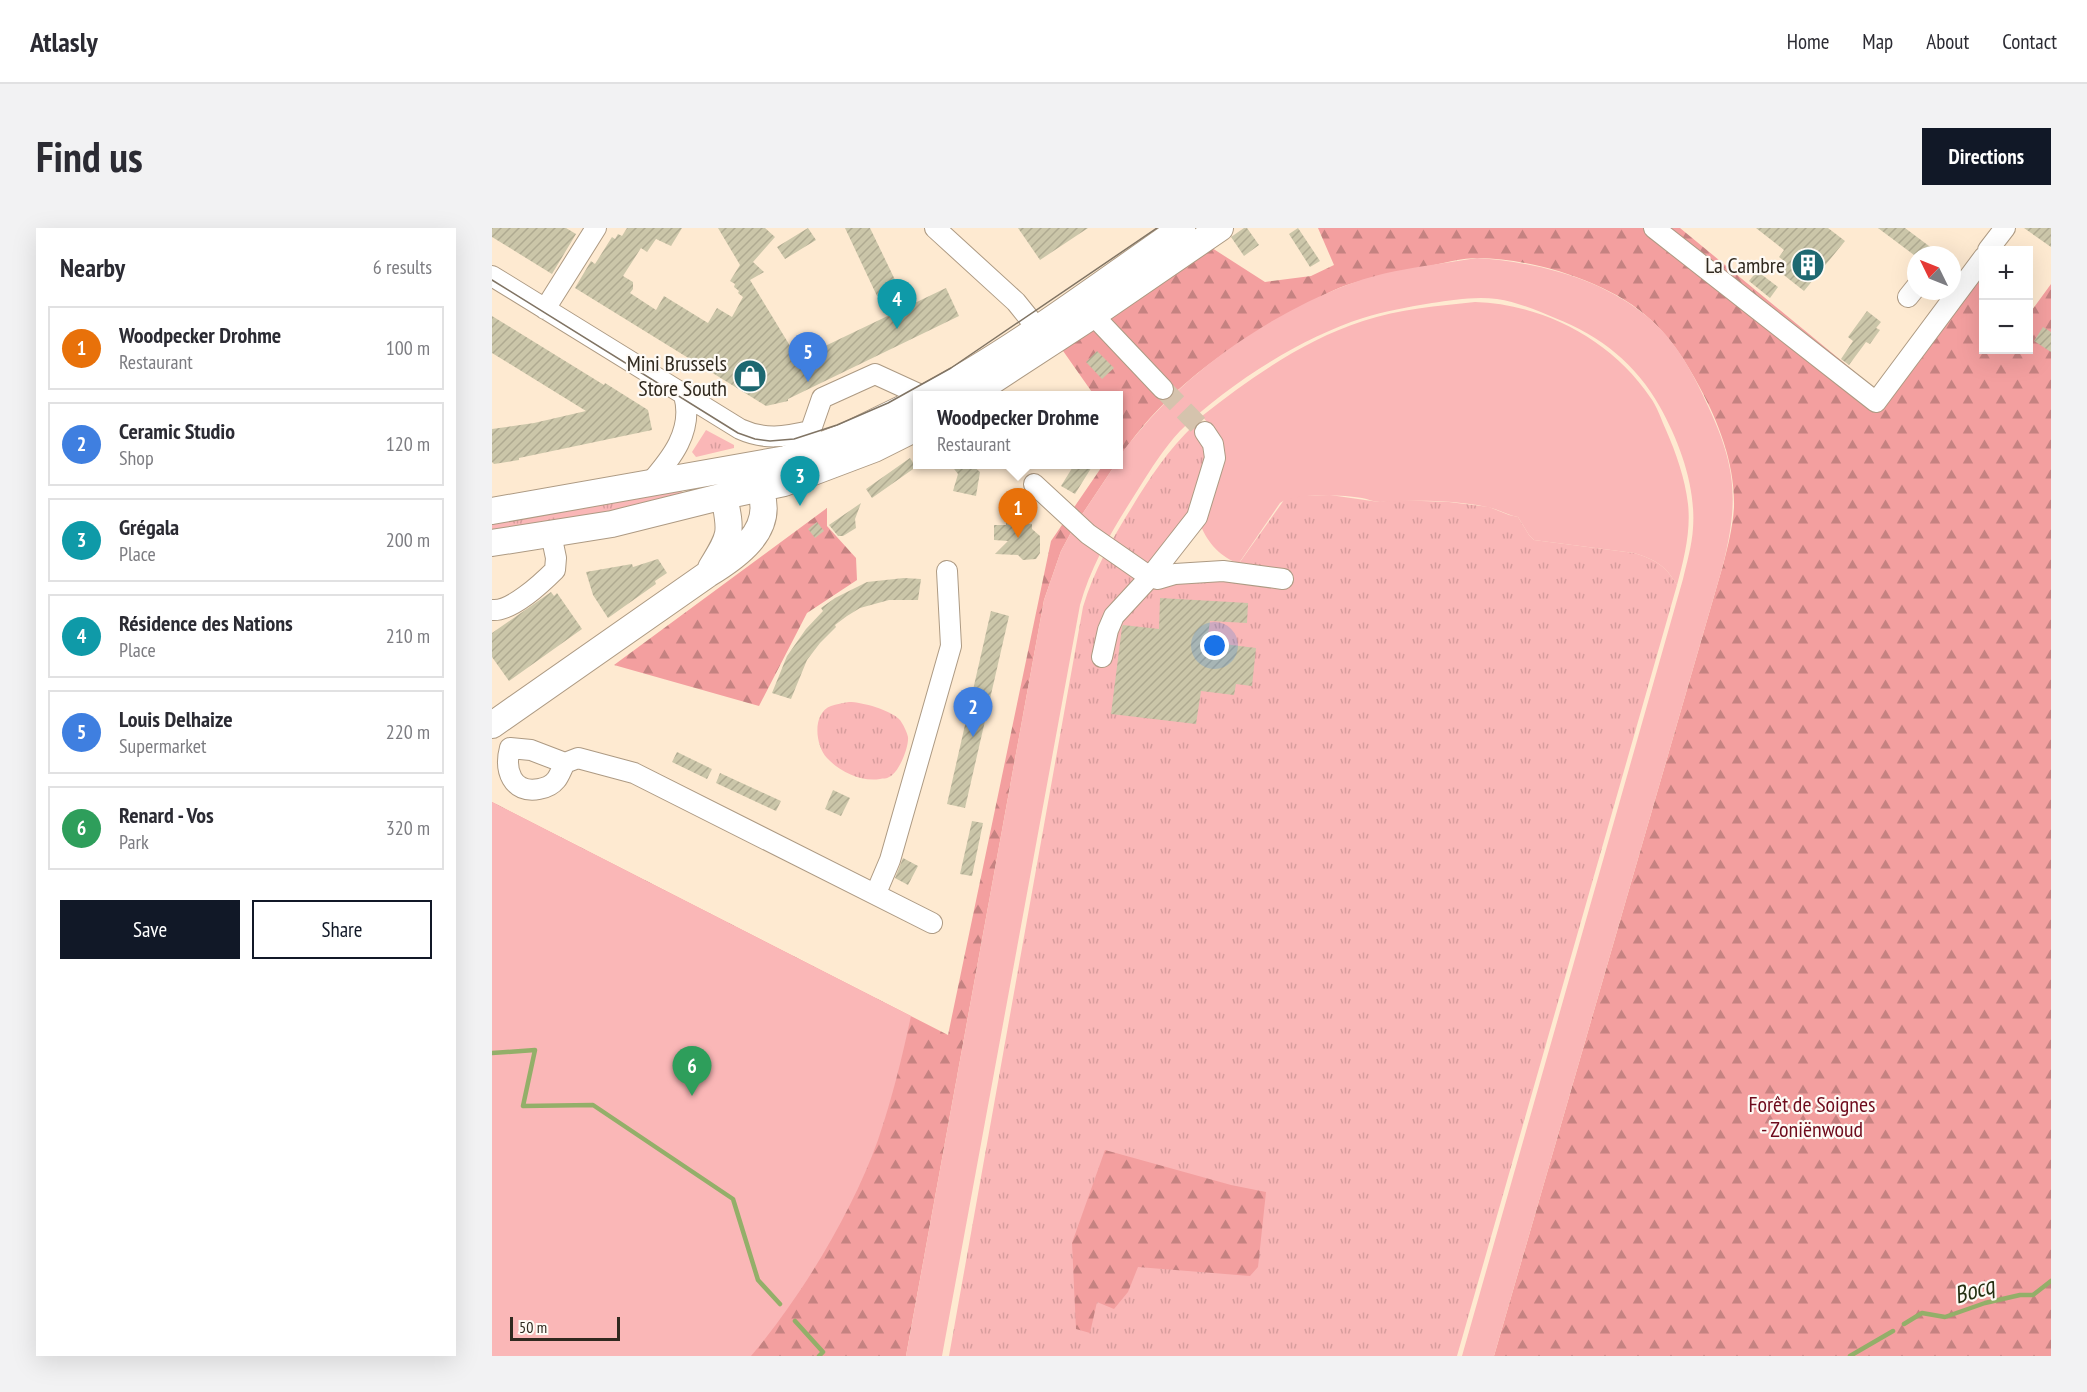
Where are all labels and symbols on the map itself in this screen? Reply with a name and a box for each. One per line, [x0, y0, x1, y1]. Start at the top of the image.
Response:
north arrow [1907, 246, 1961, 300]
building icon: La Cambre [1790, 247, 1826, 283]
place label: La Cambre [1705, 251, 1785, 279]
pin: 4 [878, 279, 916, 329]
pin: 5 [788, 332, 828, 382]
place label: Mini Brussels Store South [627, 349, 727, 402]
shop icon: Mini Brussels Store South [732, 358, 768, 394]
pin: 3 [780, 456, 820, 506]
pin: 1 [998, 488, 1038, 538]
your location [1200, 631, 1229, 660]
pin: 2 [954, 688, 992, 737]
pin: 6 [672, 1046, 712, 1096]
park label: Forêt de Soignes - Zoniënwoud [1748, 1090, 1876, 1143]
water label: Bocq [1950, 1269, 1999, 1310]
scale bar [510, 1314, 620, 1342]

